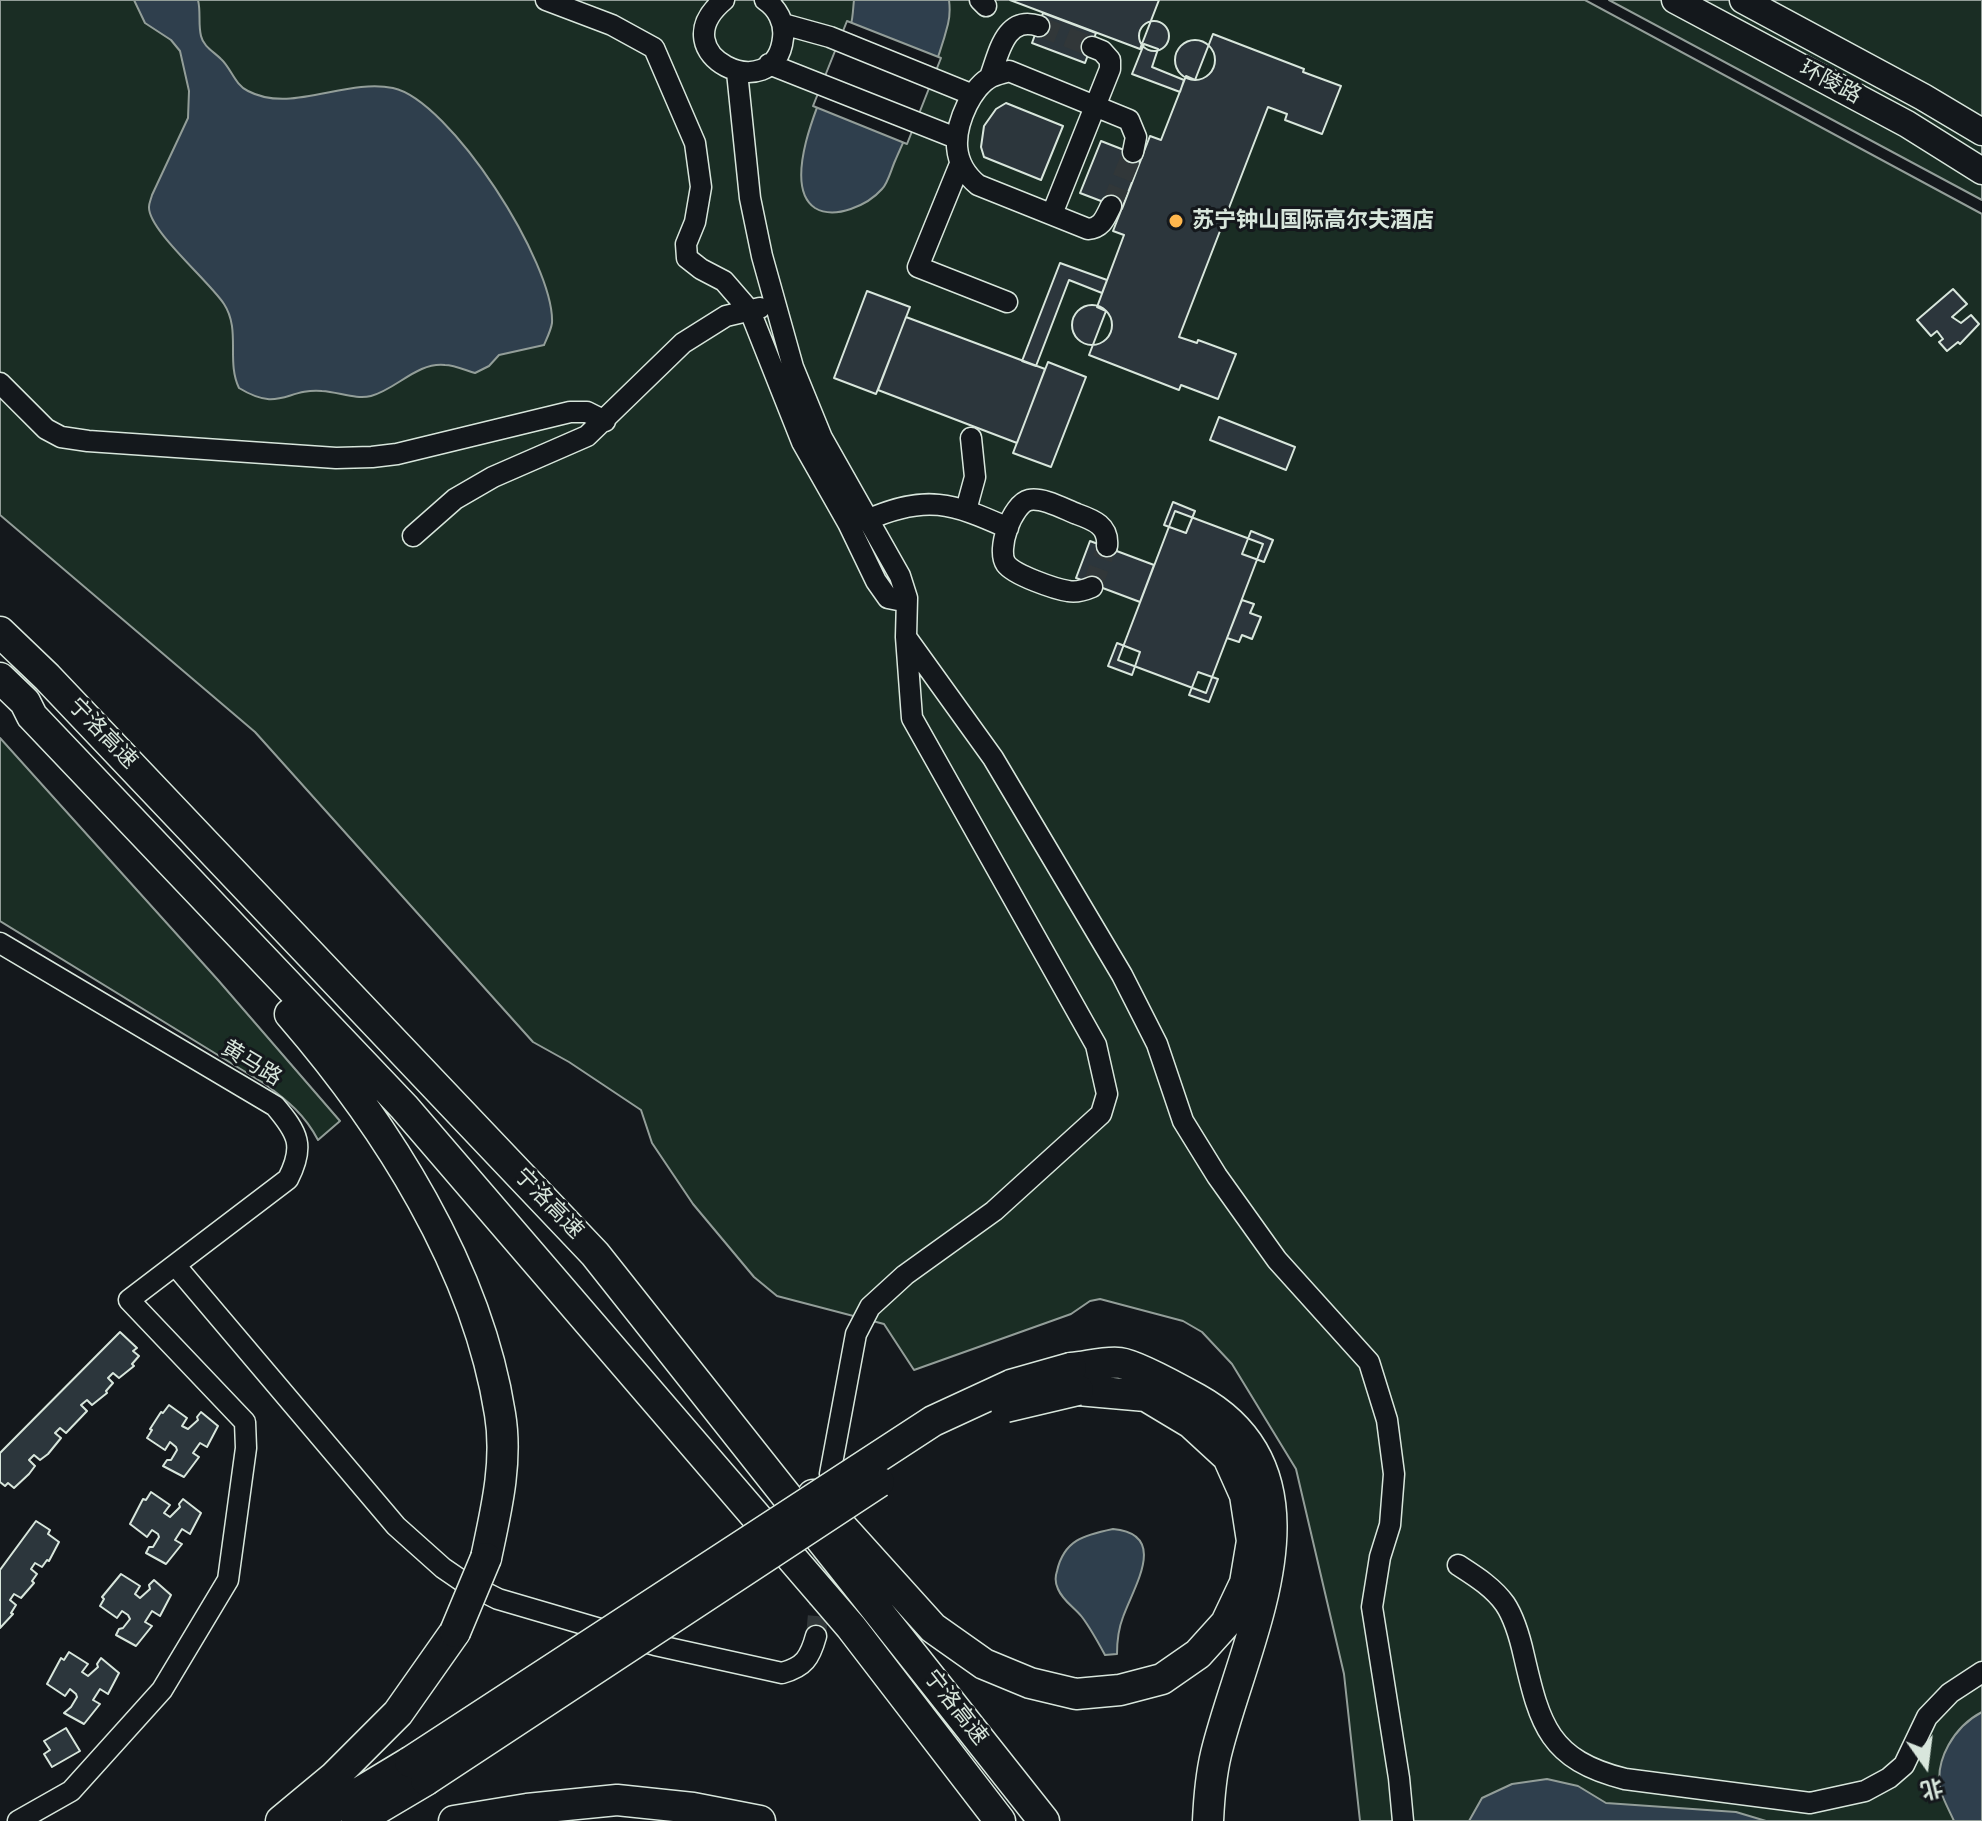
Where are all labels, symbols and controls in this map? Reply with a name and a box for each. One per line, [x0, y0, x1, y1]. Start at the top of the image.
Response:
street label: 环陵路 [1795, 56, 1865, 110]
place label: 苏宁钟山国际高尔夫酒店 [1192, 208, 1434, 234]
marker: 苏宁钟山国际高尔夫酒店 [1167, 212, 1185, 230]
street label: 宁洛高速 [62, 693, 142, 775]
street label: 黄马路 [216, 1036, 286, 1092]
street label: 宁洛高速 [508, 1163, 588, 1245]
street label: 宁洛高速 [918, 1665, 992, 1751]
north arrow [1886, 1725, 1966, 1805]
text: 北 [1918, 1774, 1946, 1804]

